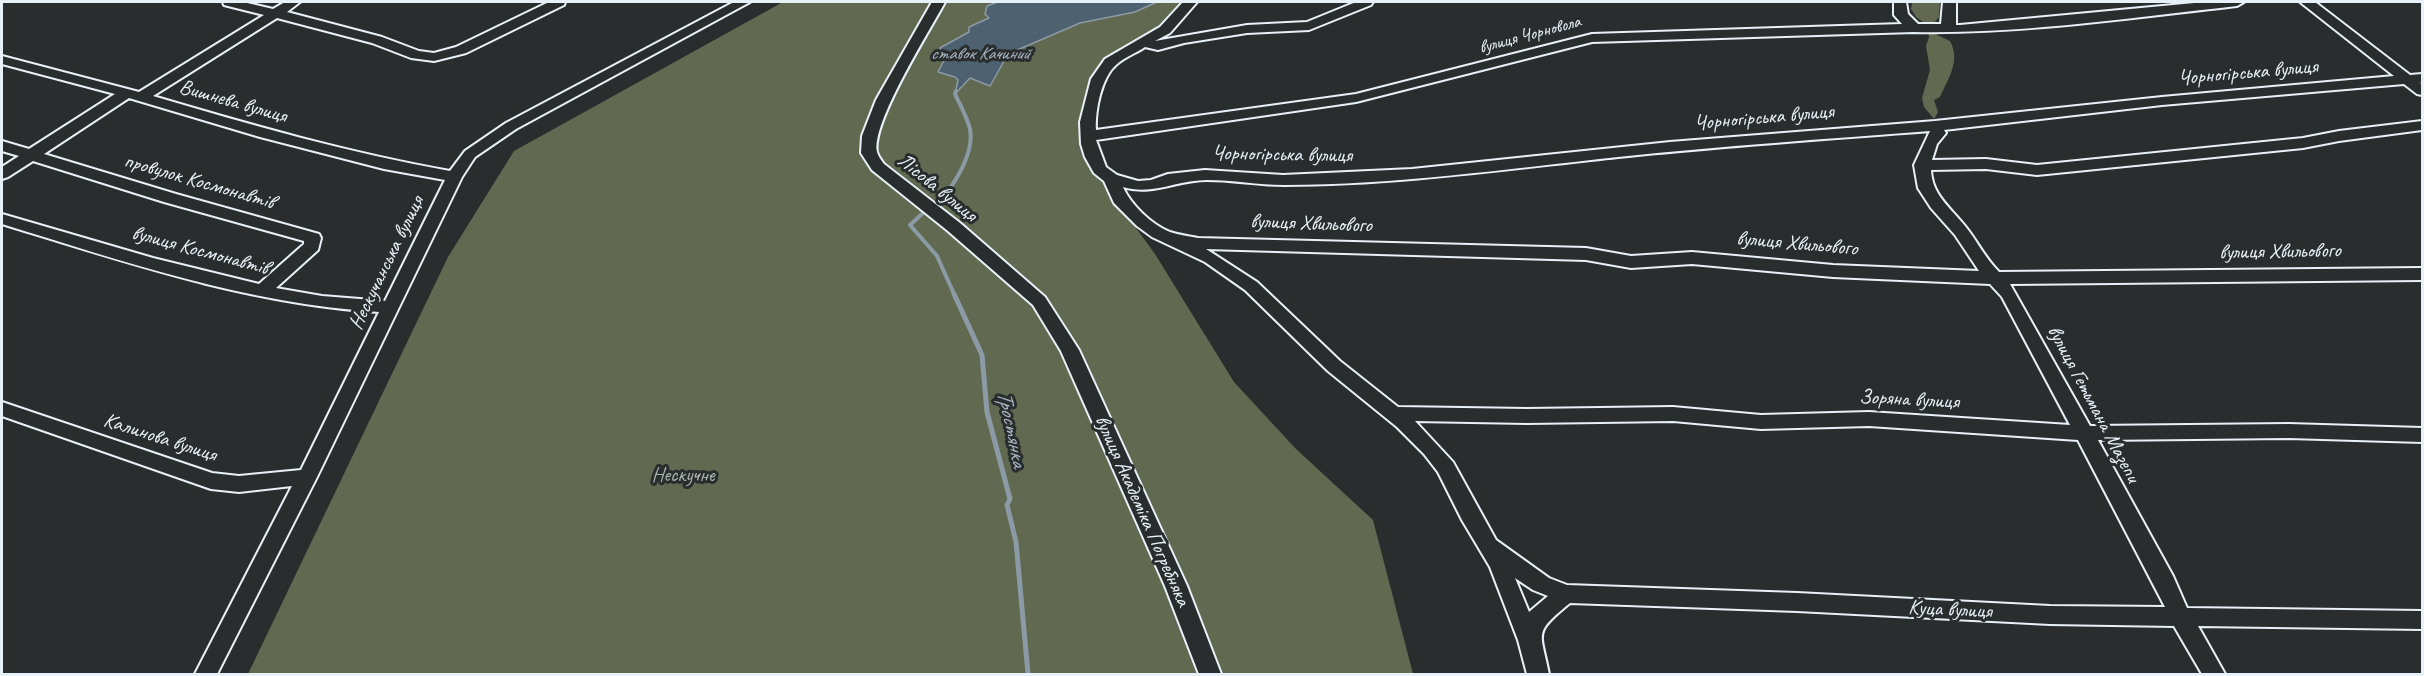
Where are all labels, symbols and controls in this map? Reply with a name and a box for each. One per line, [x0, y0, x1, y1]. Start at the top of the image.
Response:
street label: вулиця Чорновола [1477, 11, 1583, 59]
water label: ставок Качиний [931, 43, 1029, 65]
street label: Чорногірська вулиця [2177, 54, 2319, 92]
street label: Вишнева вулиця [176, 75, 290, 129]
street label: Чорногірська вулиця [1693, 99, 1835, 137]
street label: Чорногірська вулиця [1212, 141, 1352, 169]
street label: Лісова вулиця [892, 148, 982, 228]
street label: провулок Космонавтів [121, 149, 277, 215]
street label: Нескучанська вулиця [344, 192, 430, 334]
street label: вулиця Хвильового [1250, 209, 1372, 239]
street label: вулиця Космонавтів [129, 221, 271, 281]
street label: вулиця Хвильового [1735, 226, 1859, 262]
street label: вулиця Хвильового [2219, 238, 2341, 266]
street label: вулиця Гетьмана Мазепи [2041, 321, 2145, 487]
street label: Зоряна вулиця [1858, 385, 1960, 415]
water label: Тростянка [990, 388, 1032, 470]
street label: Калинова вулиця [100, 408, 220, 468]
street label: вулиця Академіка Погребняка [1088, 411, 1196, 611]
park label: Нескучне [651, 462, 715, 488]
street label: Куца вулиця [1908, 595, 1992, 625]

